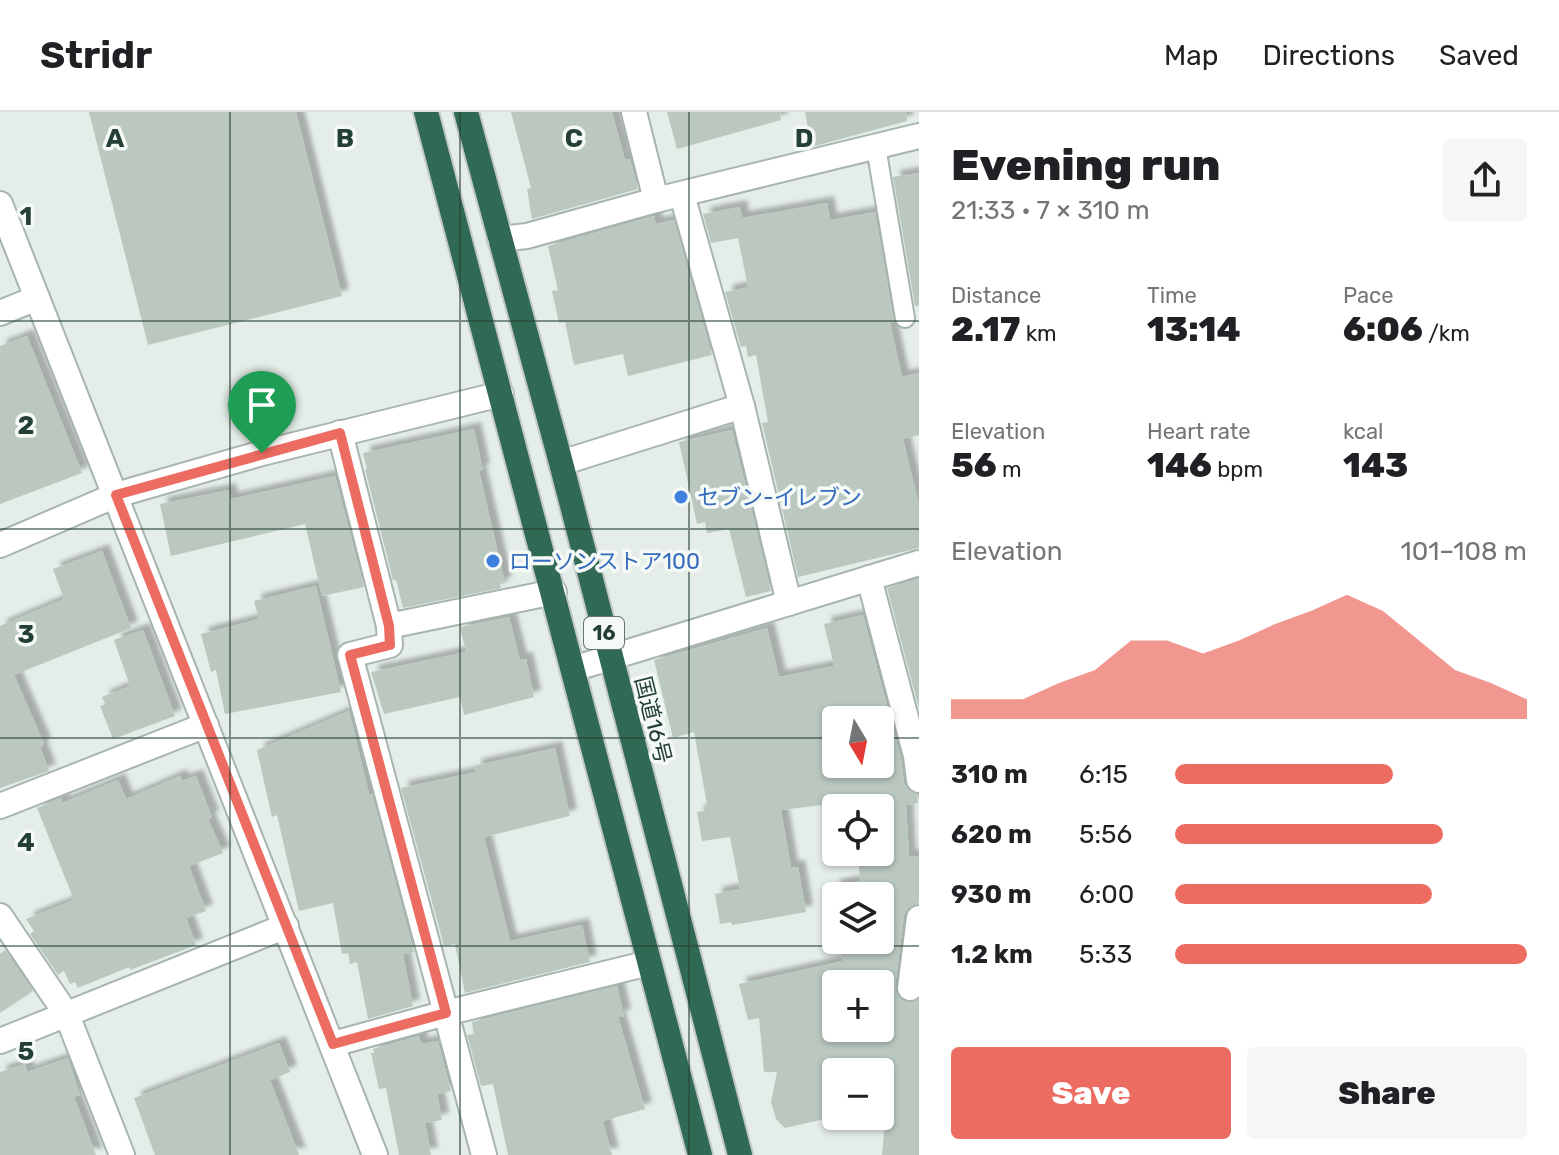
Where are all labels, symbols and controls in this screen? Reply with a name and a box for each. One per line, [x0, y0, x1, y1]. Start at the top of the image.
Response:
text: Stridr [40, 32, 152, 78]
text: Map [1164, 39, 1218, 72]
text: Directions [1262, 39, 1395, 72]
text: Saved [1439, 39, 1519, 72]
text: A [106, 123, 125, 154]
text: B [336, 123, 354, 154]
text: C [565, 123, 583, 154]
text: D [795, 123, 813, 154]
button: share [1443, 138, 1527, 222]
text: Evening run [951, 139, 1220, 191]
text: 21:33 · 7 × 310 m [951, 195, 1150, 226]
text: 1 [20, 201, 32, 232]
text: Distance [951, 282, 1041, 309]
text: Time [1147, 282, 1197, 309]
text: Pace [1343, 282, 1394, 309]
text: 2.17 [951, 309, 1020, 350]
text: 13:14 [1147, 309, 1241, 350]
text: 6:06 [1343, 309, 1423, 350]
text: km [1020, 320, 1057, 347]
text: /km [1423, 320, 1470, 347]
pin [228, 371, 296, 453]
icon: arrive [240, 383, 284, 427]
text: 2 [18, 410, 34, 441]
text: Elevation [951, 418, 1045, 445]
text: Heart rate [1147, 418, 1251, 445]
text: kcal [1343, 418, 1383, 445]
text: 56 [951, 445, 997, 486]
text: 146 [1147, 445, 1212, 486]
text: 143 [1343, 445, 1408, 486]
text: m [997, 456, 1021, 483]
text: bpm [1212, 456, 1263, 483]
place label: セブン-イレブン [697, 484, 862, 511]
marker: セブン-イレブン [672, 488, 690, 506]
text: Elevation [951, 536, 1062, 567]
text: 101–108 m [1401, 536, 1527, 567]
place label: ローソンストア100 [509, 548, 700, 575]
marker: ローソンストア100 [484, 552, 502, 570]
road number: 16 [584, 617, 624, 649]
text: 3 [17, 619, 35, 650]
street label: 国道16号 [629, 674, 677, 766]
north arrow [822, 706, 894, 778]
map controls [822, 706, 894, 1130]
text: 310 m [951, 759, 1028, 790]
text: 6:15 [1079, 759, 1128, 790]
button: locate [822, 794, 894, 866]
text: 620 m [951, 819, 1032, 850]
text: 5:56 [1079, 819, 1132, 850]
text: 4 [17, 827, 35, 858]
text: 930 m [951, 879, 1032, 910]
text: 6:00 [1079, 879, 1134, 910]
button: layers [822, 882, 894, 954]
text: 1.2 km [951, 939, 1033, 970]
text: 5:33 [1079, 939, 1132, 970]
button: + [822, 970, 894, 1042]
text: 5 [18, 1036, 34, 1067]
button: Save [951, 1047, 1231, 1139]
button: Share [1247, 1047, 1527, 1139]
button: − [822, 1058, 894, 1130]

